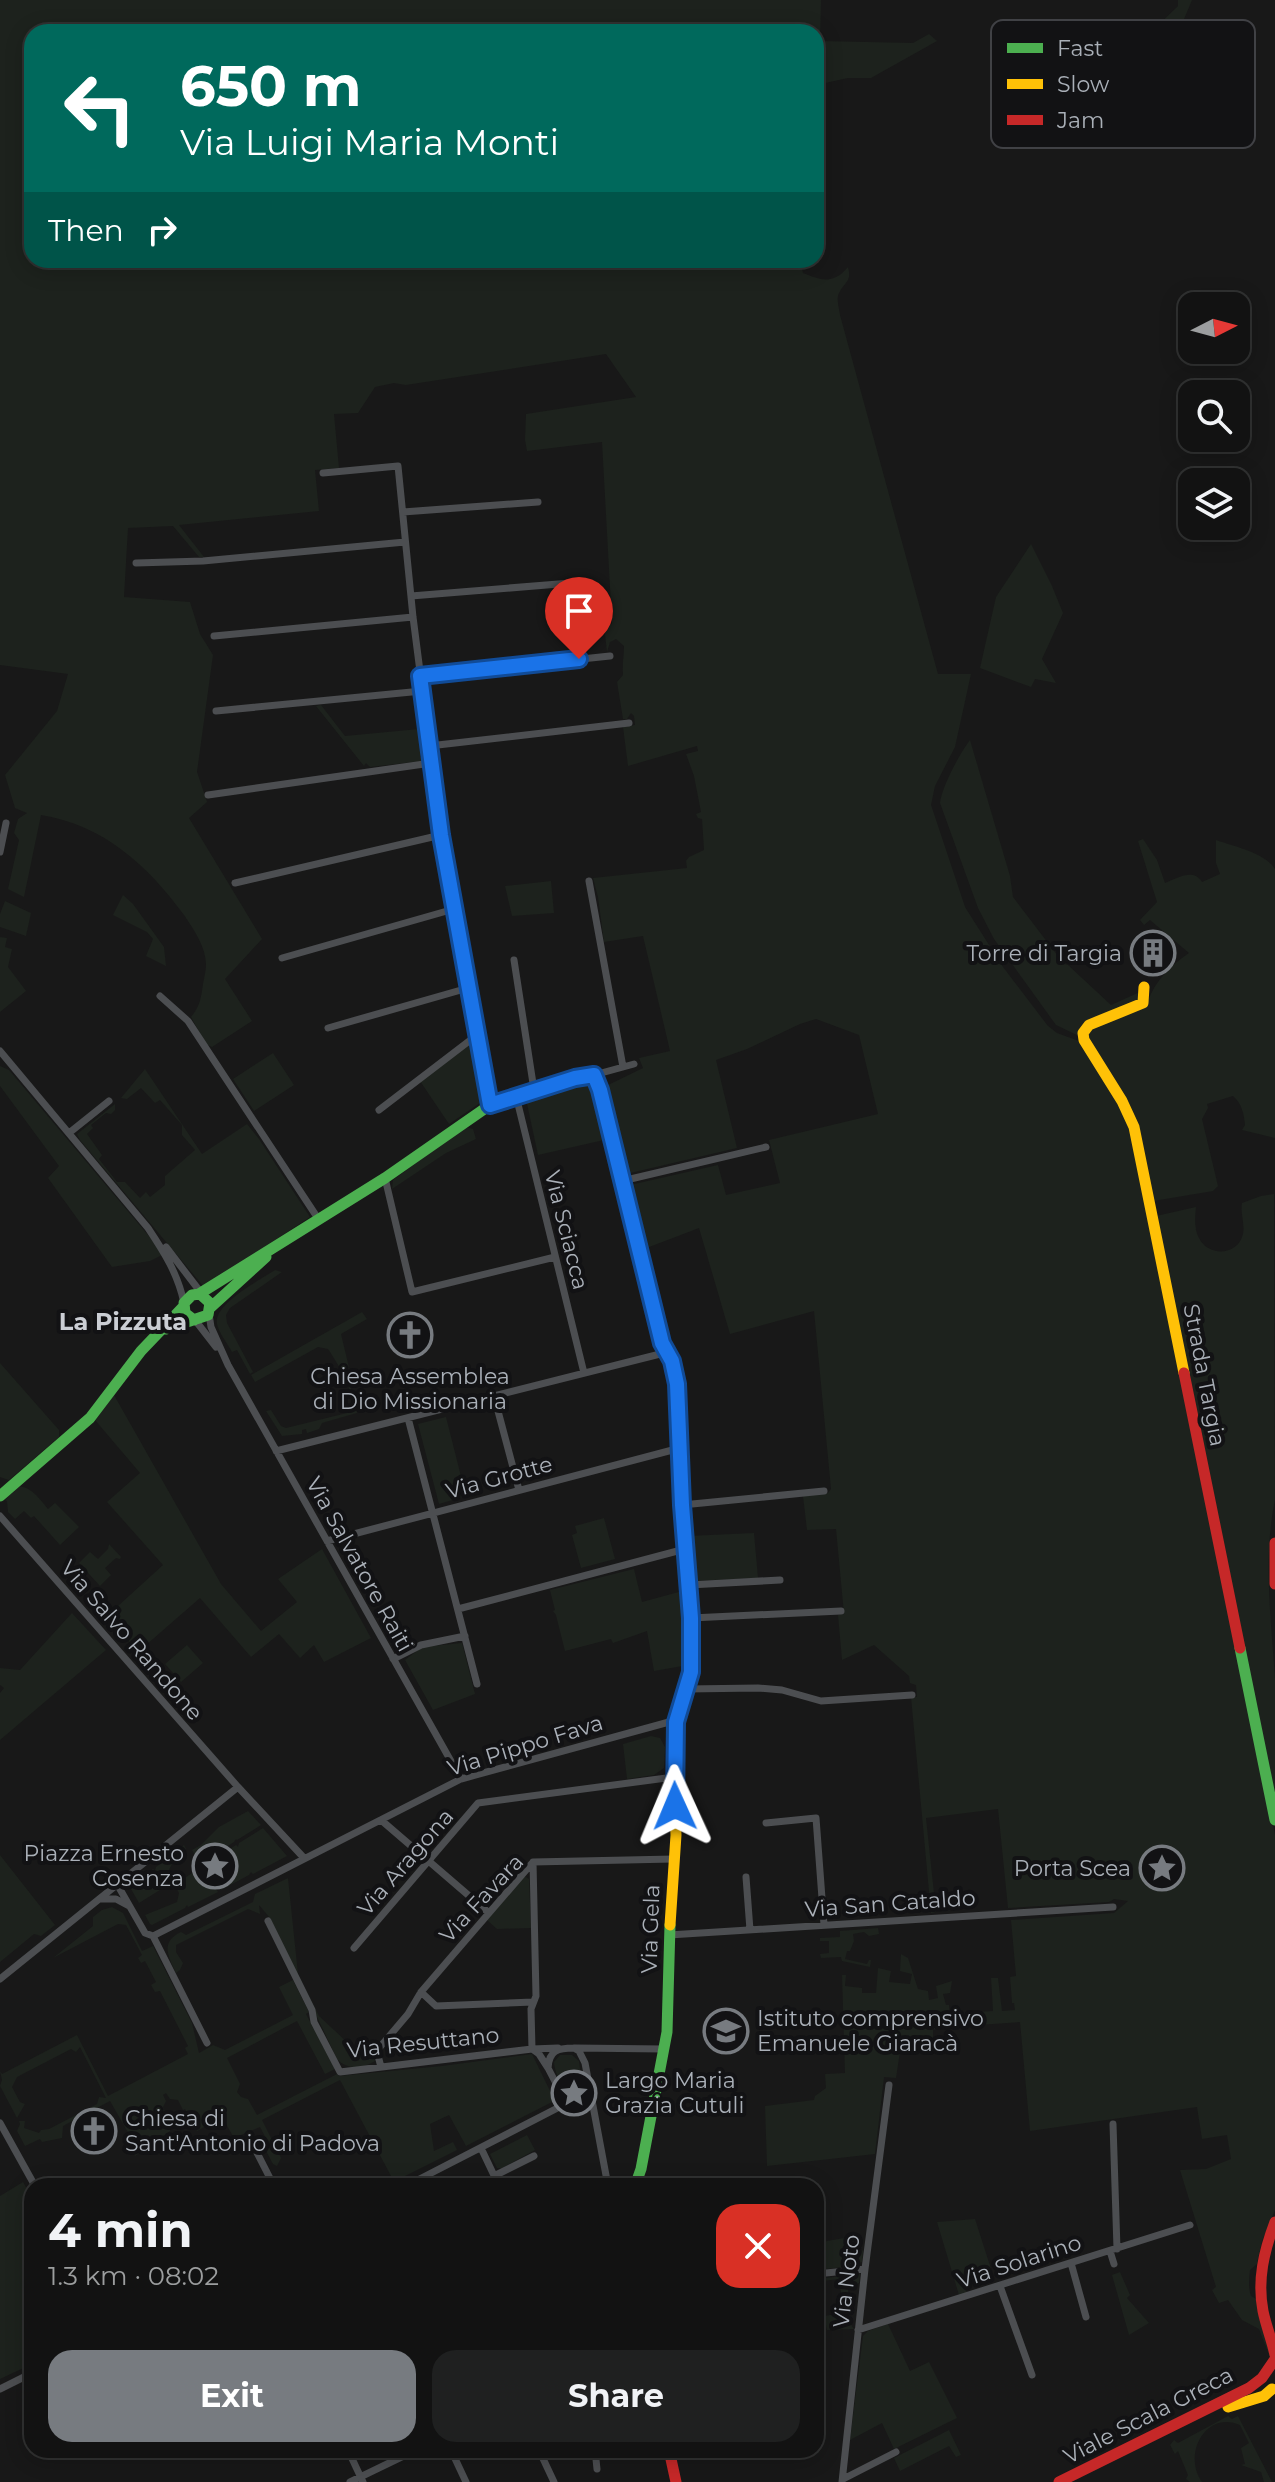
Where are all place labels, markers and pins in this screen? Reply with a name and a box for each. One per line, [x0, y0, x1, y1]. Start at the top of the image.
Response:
pin [545, 577, 613, 659]
building icon: Torre di Targia [1129, 929, 1177, 977]
place label: Torre di Targia [966, 940, 1122, 967]
church icon: Chiesa Assemblea di Dio Missionaria [386, 1311, 434, 1359]
place label: Chiesa Assemblea di Dio Missionaria [310, 1363, 510, 1415]
place label: Piazza Ernesto Cosenza [24, 1840, 184, 1892]
place icon: Piazza Ernesto Cosenza [191, 1842, 239, 1890]
place icon: Porta Scea [1138, 1844, 1186, 1892]
place label: Porta Scea [1014, 1855, 1131, 1882]
place label: Istituto comprensivo Emanuele Giaracà [757, 2005, 984, 2057]
school or university icon: Istituto comprensivo Emanuele Giaracà [702, 2007, 750, 2055]
place label: Largo Maria Grazia Cutuli [605, 2067, 744, 2119]
place icon: Largo Maria Grazia Cutuli [550, 2069, 598, 2117]
place label: Chiesa di Sant'Antonio di Padova [125, 2105, 380, 2157]
church icon: Chiesa di Sant'Antonio di Padova [70, 2107, 118, 2155]

